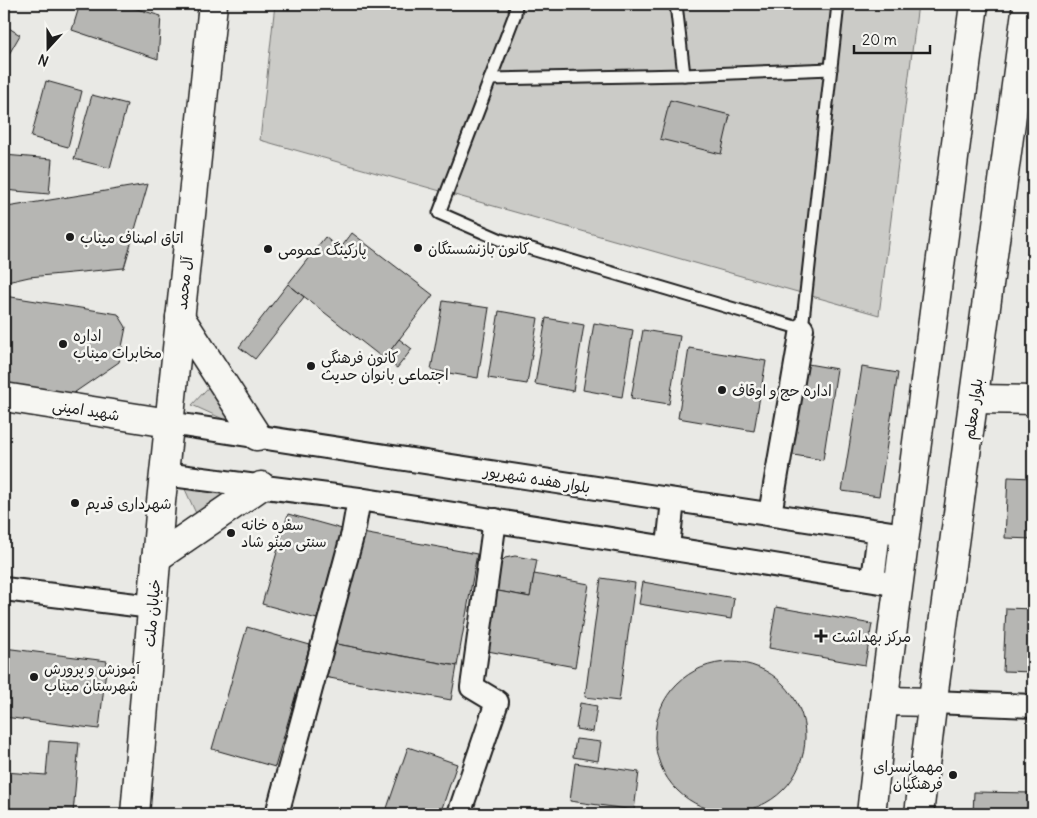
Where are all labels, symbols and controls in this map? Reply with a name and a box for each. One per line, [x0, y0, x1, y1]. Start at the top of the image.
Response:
north arrow [22, 22, 72, 72]
scale bar [854, 22, 931, 54]
text: 20 m [862, 30, 897, 49]
text: N [36, 50, 51, 70]
place label: اتاق اصناف میناب [80, 228, 184, 247]
marker: اتاق اصناف میناب [64, 231, 76, 243]
place label: کانون بازنشستگان [428, 239, 530, 258]
place label: پارکینگ عمومی [278, 240, 367, 260]
marker: کانون بازنشستگان [412, 242, 424, 254]
marker: پارکینگ عمومی [262, 243, 274, 255]
street label: آل محمد [172, 254, 196, 311]
place label: اداره مخابرات میناب [73, 326, 162, 362]
marker: اداره مخابرات میناب [57, 338, 69, 350]
place label: کانون فرهنگی اجتماعی بانوان حدیث [321, 348, 449, 385]
marker: کانون فرهنگی اجتماعی بانوان حدیث [305, 360, 317, 372]
street label: بلوار معلم [959, 377, 990, 441]
place label: اداره حج و اوقاف [732, 381, 832, 401]
marker: اداره حج و اوقاف [716, 384, 728, 396]
street label: شهید امینی [51, 395, 121, 426]
street label: بلوار هفده شهریور [481, 461, 592, 497]
place label: شهرداری قدیم [85, 494, 172, 515]
marker: شهرداری قدیم [69, 497, 81, 509]
place label: سفره خانه سنتی مینُو شاد [241, 515, 327, 552]
marker: سفره خانه سنتی مینُو شاد [225, 527, 237, 539]
street label: خیابان ملت [140, 578, 164, 648]
place label: مرکز بهداشت [832, 627, 911, 646]
marker: مرکز بهداشت [814, 629, 828, 643]
place label: آموزش و پرورش شهرستان میناب [44, 659, 141, 695]
marker: آموزش و پرورش شهرستان میناب [28, 671, 40, 683]
place label: مهمانسرای فرهنگیان [873, 757, 943, 793]
marker: مهمانسرای فرهنگیان [947, 769, 959, 781]

